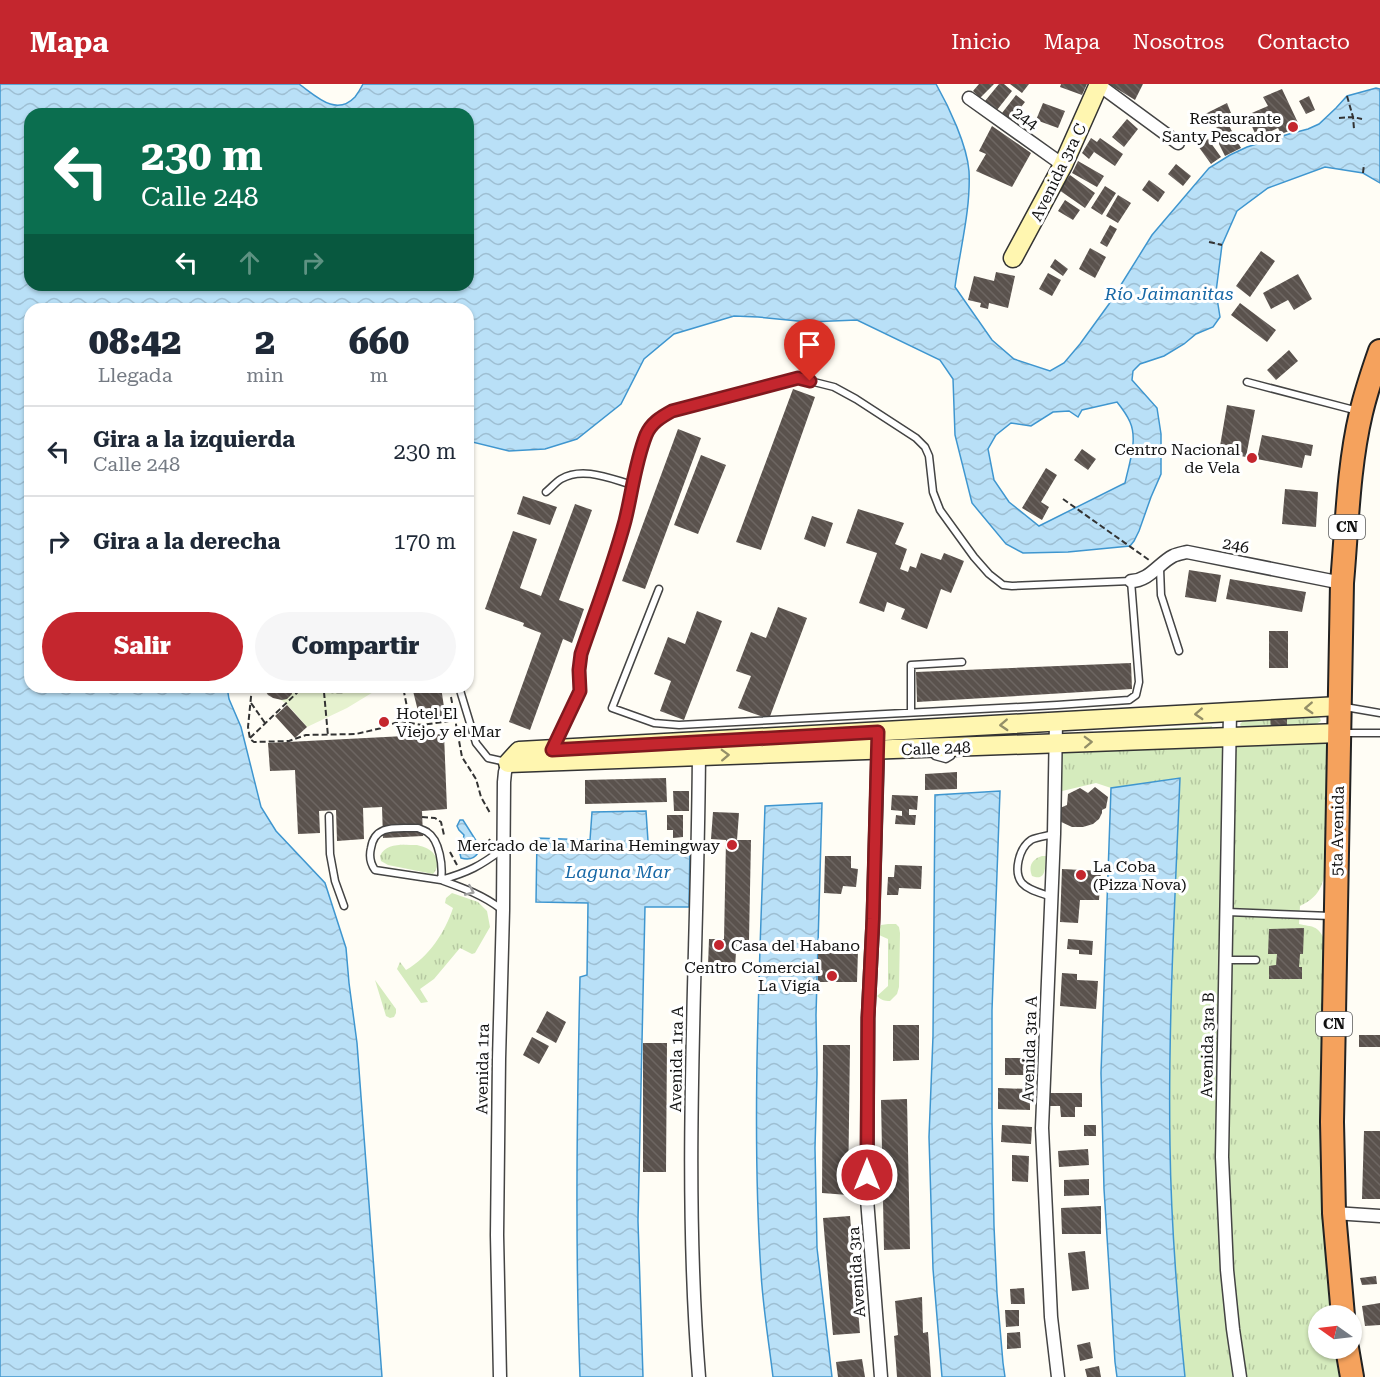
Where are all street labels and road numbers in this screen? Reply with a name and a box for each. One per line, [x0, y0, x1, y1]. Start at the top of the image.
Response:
street label: 244 [1009, 103, 1042, 134]
street label: Avenida 3ra C [1027, 120, 1090, 224]
road number: CN [1329, 515, 1365, 539]
street label: 246 [1221, 534, 1251, 557]
street label: Calle 248 [901, 738, 971, 759]
street label: 5ta Avenida [1327, 785, 1348, 876]
street label: Avenida 3ra B [1197, 992, 1218, 1098]
street label: Avenida 3ra A [1018, 995, 1041, 1102]
street label: Avenida 1ra A [666, 1005, 687, 1112]
road number: CN [1316, 1012, 1352, 1036]
street label: Avenida 1ra [472, 1023, 493, 1115]
street label: Avenida 3ra [844, 1226, 869, 1318]

